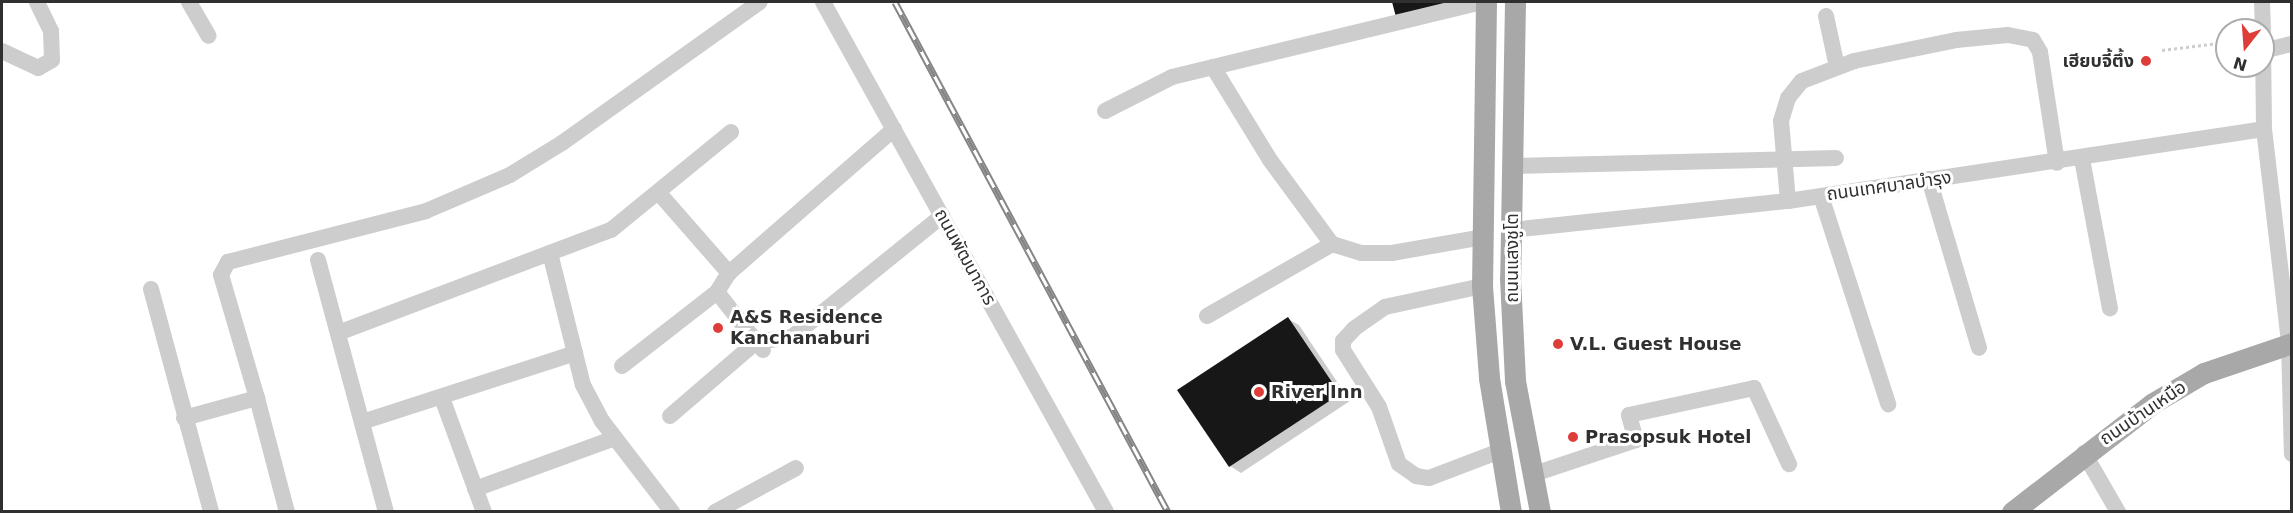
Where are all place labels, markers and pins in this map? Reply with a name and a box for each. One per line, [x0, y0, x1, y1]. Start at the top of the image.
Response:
place label: เฮียบจี้ตึ้ง [2062, 50, 2134, 72]
marker: เฮียบจี้ตึ้ง [2139, 54, 2153, 68]
place label: A&S Residence Kanchanaburi [730, 307, 883, 350]
marker: A&S Residence Kanchanaburi [711, 321, 725, 335]
place label: V.L. Guest House [1570, 333, 1742, 355]
marker: V.L. Guest House [1551, 337, 1565, 351]
place label: River Inn [1271, 381, 1362, 403]
marker: River Inn [1252, 385, 1266, 399]
place label: Prasopsuk Hotel [1585, 426, 1751, 448]
marker: Prasopsuk Hotel [1566, 430, 1580, 444]

